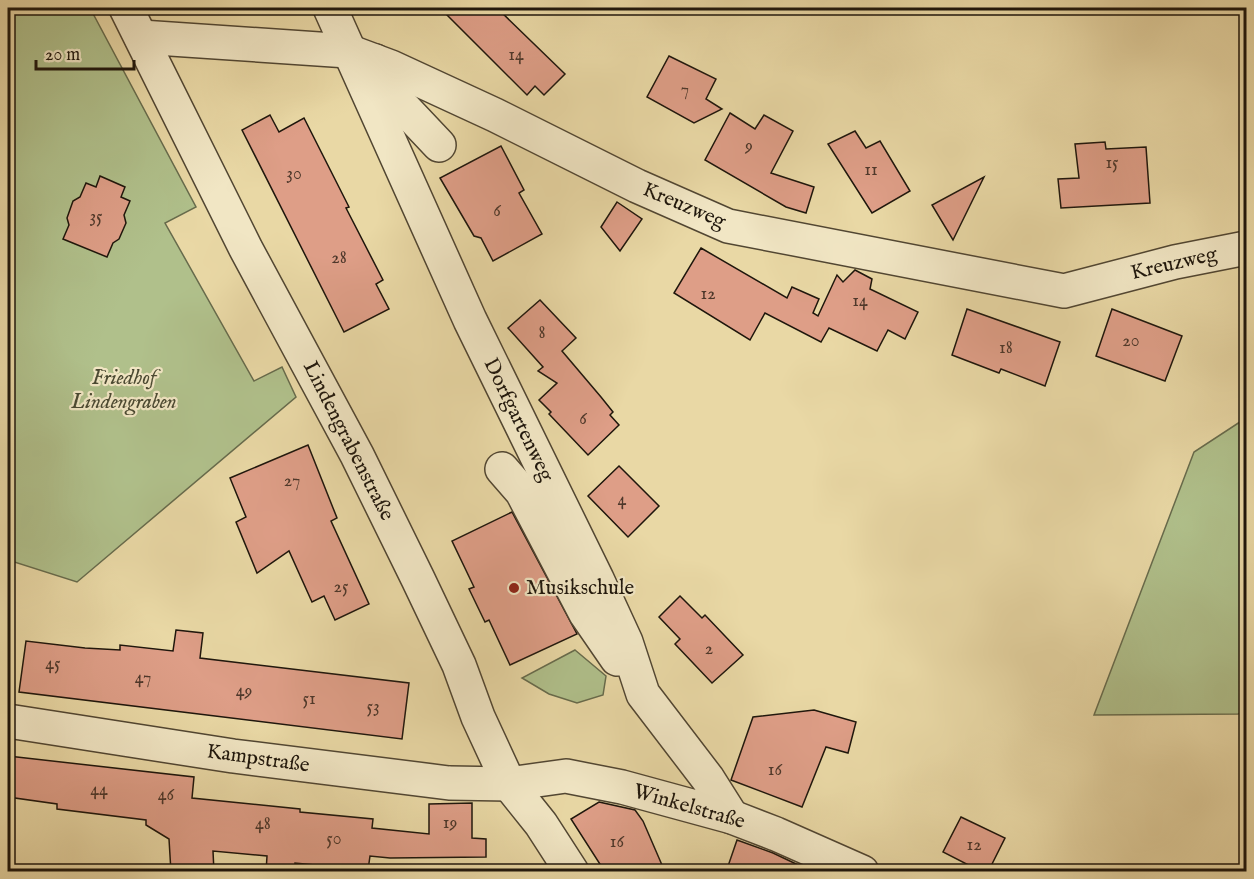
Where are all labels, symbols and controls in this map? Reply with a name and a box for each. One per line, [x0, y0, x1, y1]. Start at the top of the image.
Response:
scale bar [36, 33, 134, 71]
text: 20 m [45, 44, 80, 67]
house number: 14 [508, 44, 524, 67]
house number: 7 [681, 79, 689, 102]
house number: 9 [744, 135, 753, 158]
house number: 15 [1105, 152, 1119, 175]
house number: 11 [864, 159, 878, 182]
house number: 30 [286, 163, 302, 186]
street label: Kreuzweg [638, 176, 730, 236]
house number: 6 [493, 200, 501, 223]
house number: 35 [89, 206, 103, 229]
street label: Kreuzweg [1128, 241, 1220, 287]
house number: 28 [331, 247, 347, 270]
house number: 12 [700, 283, 716, 306]
house number: 14 [852, 290, 868, 313]
house number: 8 [538, 322, 546, 345]
house number: 20 [1122, 330, 1140, 353]
house number: 18 [999, 337, 1013, 360]
street label: Dorfgartenweg [476, 354, 560, 487]
street label: Lindengrabenstraße [296, 357, 400, 526]
park label: Friedhof Lindengraben [70, 365, 177, 416]
house number: 6 [579, 408, 587, 431]
house number: 27 [284, 470, 300, 493]
house number: 4 [618, 489, 627, 512]
place label: Musikschule [526, 575, 635, 602]
house number: 25 [334, 576, 349, 599]
marker: Musikschule [507, 581, 521, 595]
house number: 2 [705, 638, 713, 661]
house number: 45 [45, 653, 61, 676]
house number: 47 [135, 667, 151, 690]
house number: 49 [236, 680, 252, 703]
house number: 51 [302, 688, 316, 711]
house number: 53 [366, 696, 380, 719]
street label: Kampstraße [205, 738, 312, 780]
house number: 16 [768, 759, 783, 782]
street label: Winkelstraße [630, 778, 748, 836]
house number: 44 [90, 779, 108, 802]
house number: 46 [158, 784, 175, 807]
house number: 19 [443, 812, 457, 835]
house number: 48 [255, 813, 271, 836]
house number: 50 [326, 828, 342, 851]
house number: 16 [610, 831, 625, 854]
house number: 12 [966, 834, 982, 857]

